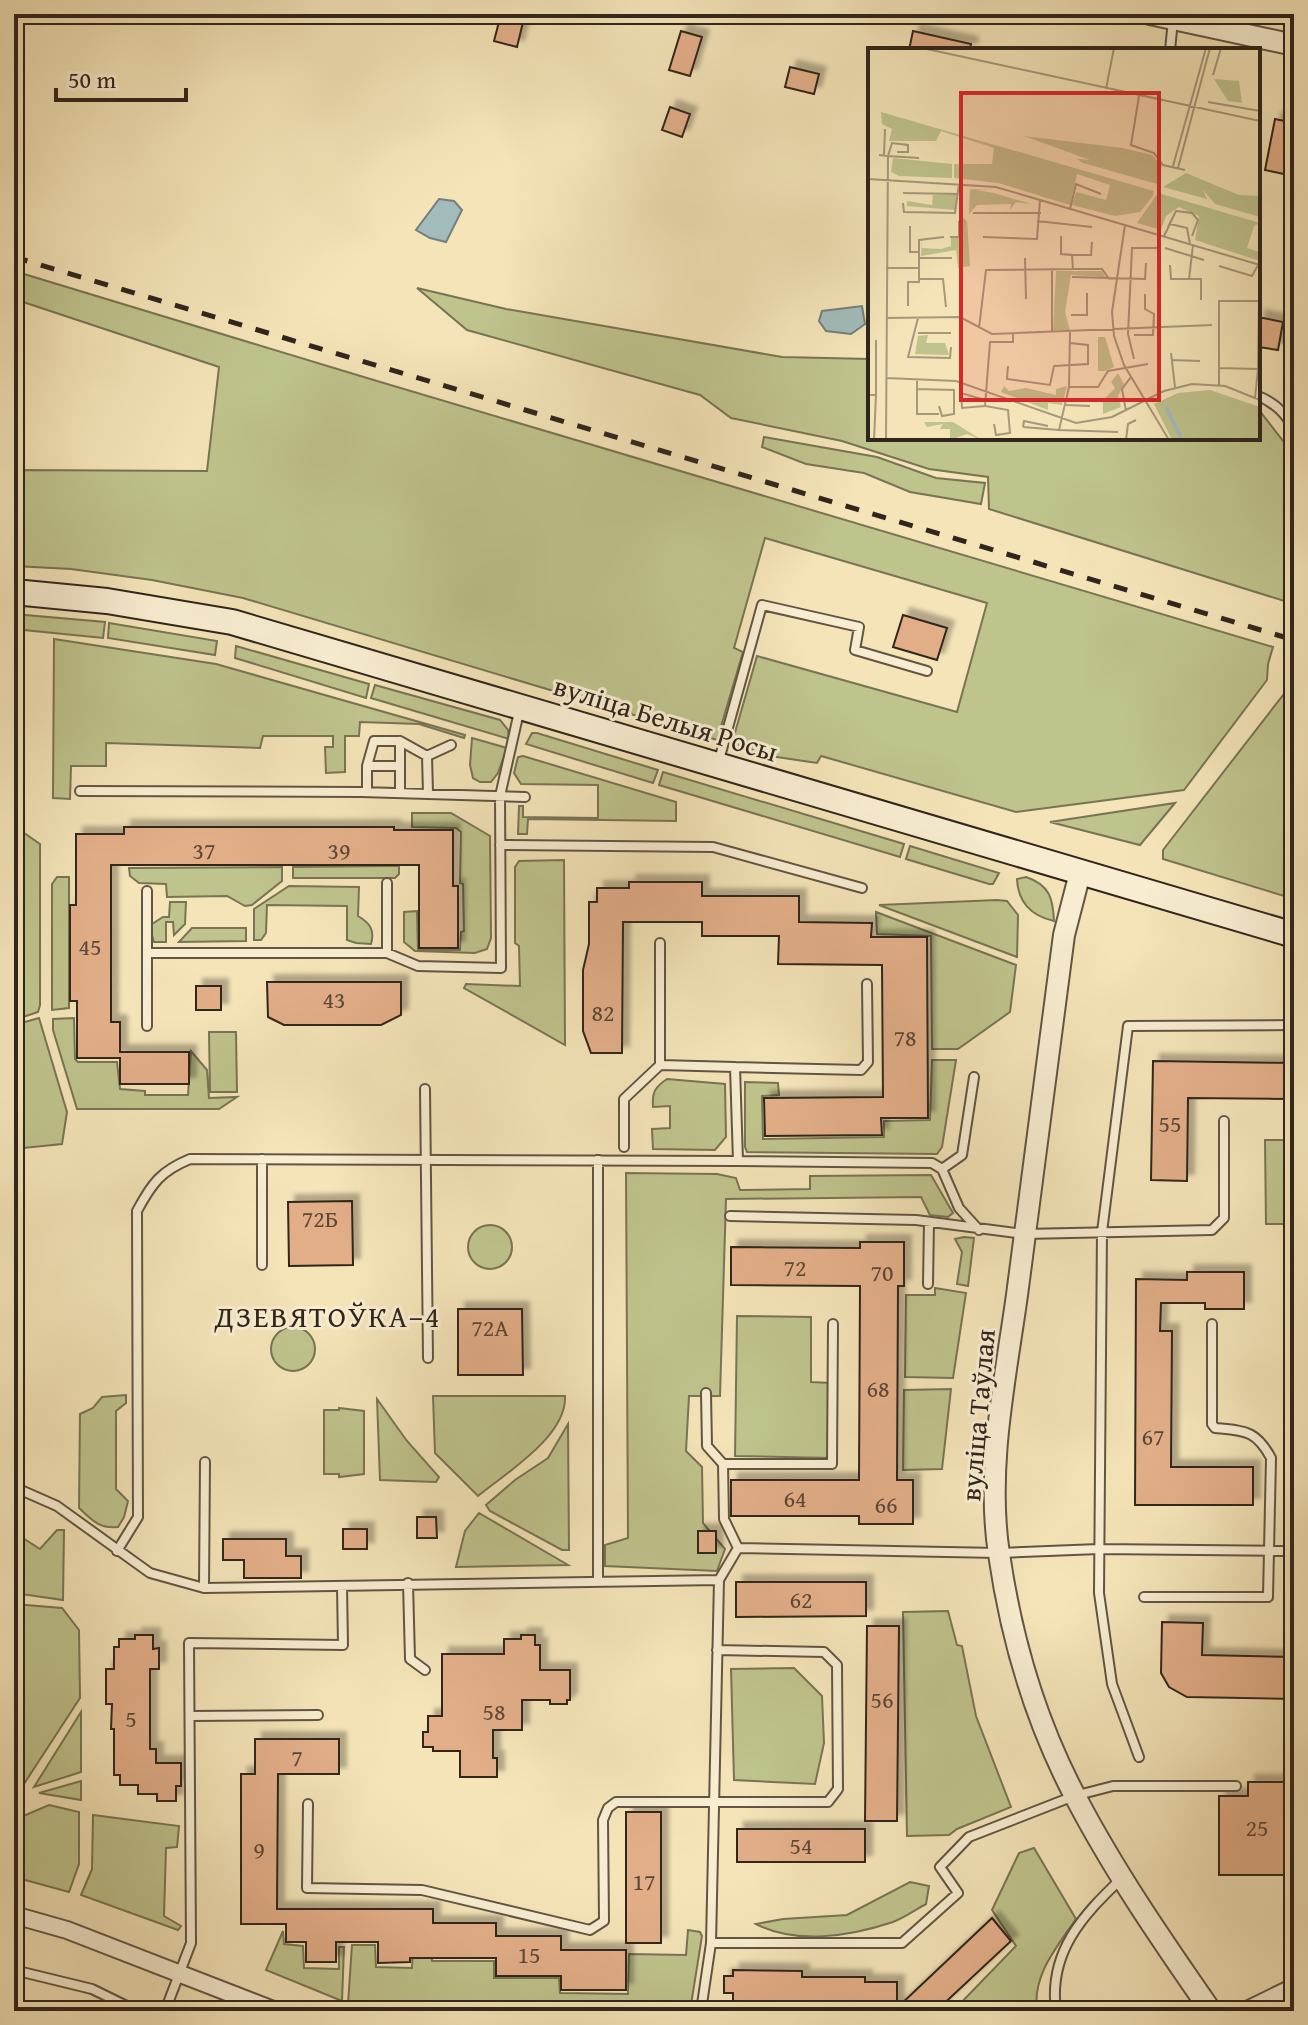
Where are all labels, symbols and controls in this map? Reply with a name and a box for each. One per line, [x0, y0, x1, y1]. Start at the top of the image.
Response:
inset map [868, 48, 1260, 440]
scale bar [56, 52, 186, 102]
text: 50 m [68, 62, 116, 97]
street label: вуліца Белыя Росы [549, 664, 783, 772]
house number: 37 [192, 833, 216, 868]
house number: 39 [327, 833, 351, 868]
house number: 45 [78, 929, 102, 964]
house number: 43 [322, 982, 346, 1017]
house number: 82 [591, 995, 615, 1030]
house number: 78 [893, 1020, 917, 1055]
house number: 55 [1158, 1106, 1182, 1141]
house number: 72Б [302, 1201, 338, 1236]
house number: 72 [783, 1250, 807, 1285]
house number: 70 [870, 1255, 894, 1290]
district label: ДЗЕВЯТОЎКА–4 [213, 1294, 442, 1338]
house number: 72А [471, 1310, 509, 1345]
street label: вуліца Таўлая [949, 1327, 1005, 1503]
house number: 68 [866, 1371, 890, 1406]
house number: 67 [1141, 1419, 1165, 1454]
house number: 64 [783, 1481, 807, 1516]
house number: 66 [874, 1487, 898, 1522]
house number: 62 [789, 1582, 813, 1617]
house number: 56 [870, 1682, 894, 1717]
house number: 58 [482, 1694, 506, 1729]
house number: 5 [125, 1701, 137, 1736]
house number: 7 [291, 1740, 303, 1775]
house number: 25 [1245, 1810, 1269, 1845]
house number: 54 [789, 1828, 813, 1863]
house number: 9 [253, 1832, 265, 1867]
house number: 17 [632, 1864, 656, 1899]
house number: 15 [517, 1937, 541, 1972]

